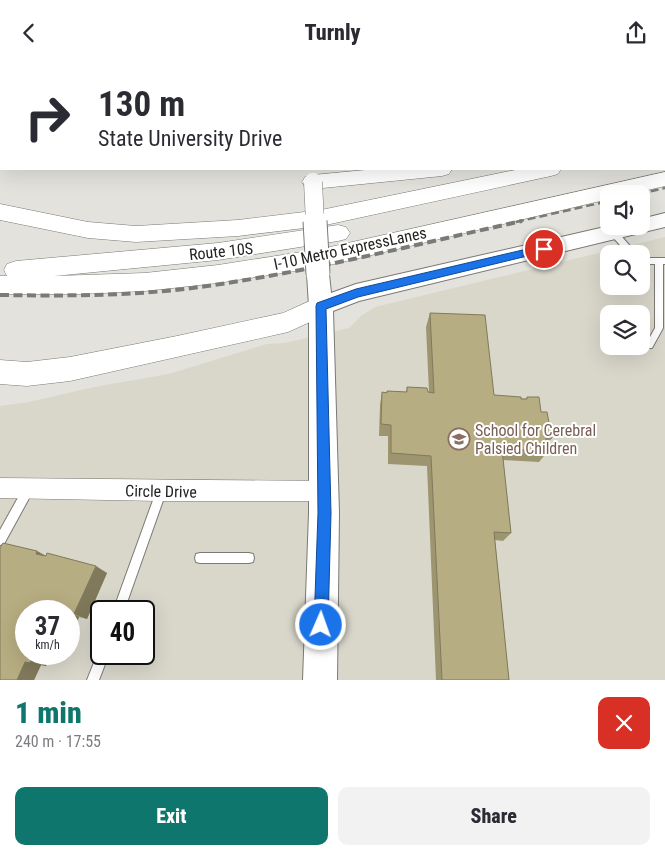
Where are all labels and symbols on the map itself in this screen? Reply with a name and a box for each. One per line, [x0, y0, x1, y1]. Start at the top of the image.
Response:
street label: I-10 Metro ExpressLanes [272, 223, 428, 274]
pin [523, 228, 565, 270]
street label: Route 10S [188, 239, 254, 264]
place label: School for Cerebral Palsied Children [475, 421, 596, 458]
school or university icon: School for Cerebral Palsied Children [447, 427, 471, 451]
street label: Circle Drive [125, 481, 197, 502]
position arrow [294, 598, 346, 650]
speed limit sign: 40 [90, 600, 155, 665]

